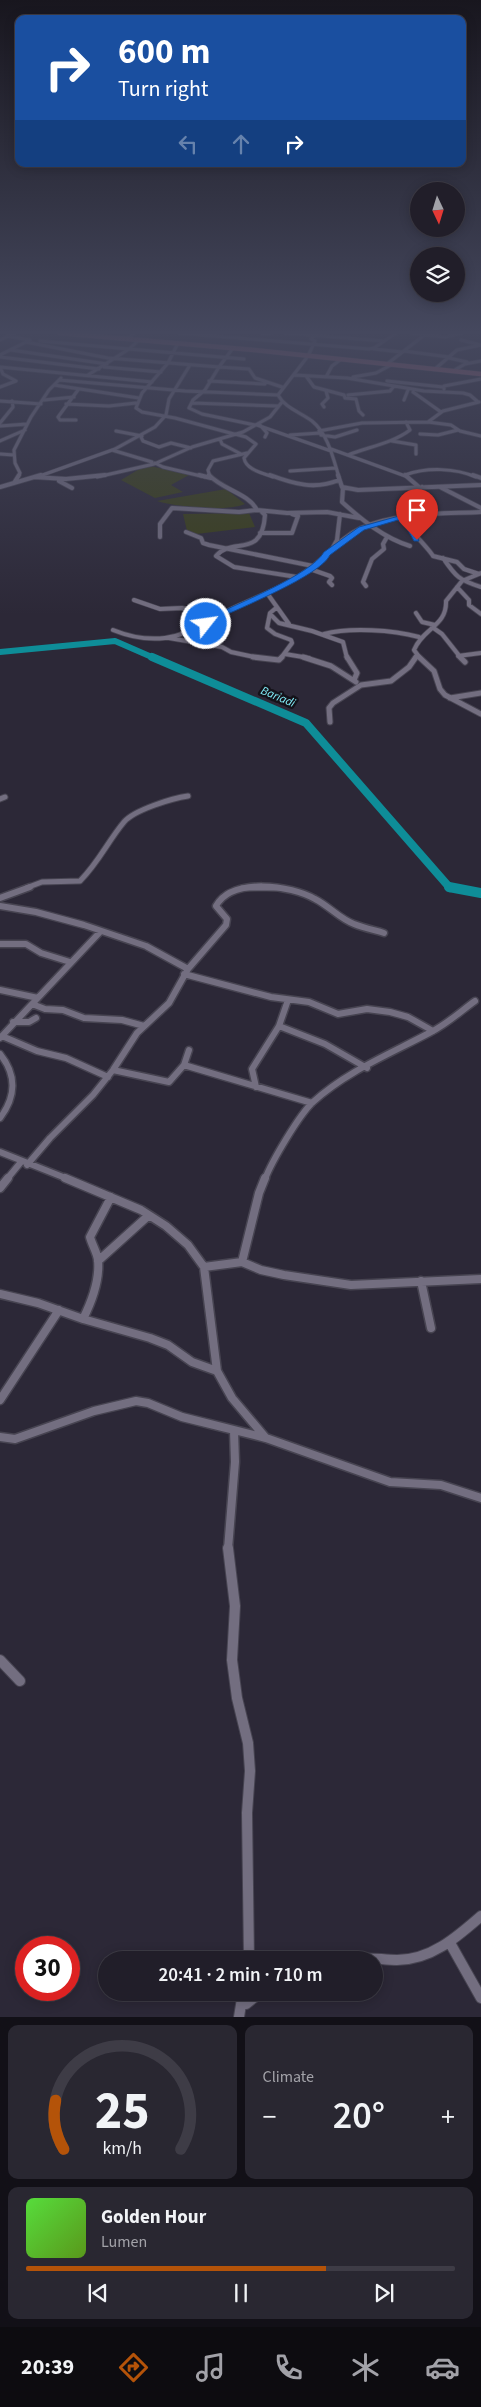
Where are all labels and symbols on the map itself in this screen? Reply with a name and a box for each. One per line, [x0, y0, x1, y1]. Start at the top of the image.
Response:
north arrow [410, 182, 465, 238]
pin [396, 489, 438, 540]
position arrow [179, 597, 231, 649]
water label: Bariadi [258, 682, 298, 712]
speed limit sign: 30 [15, 1936, 80, 2001]

